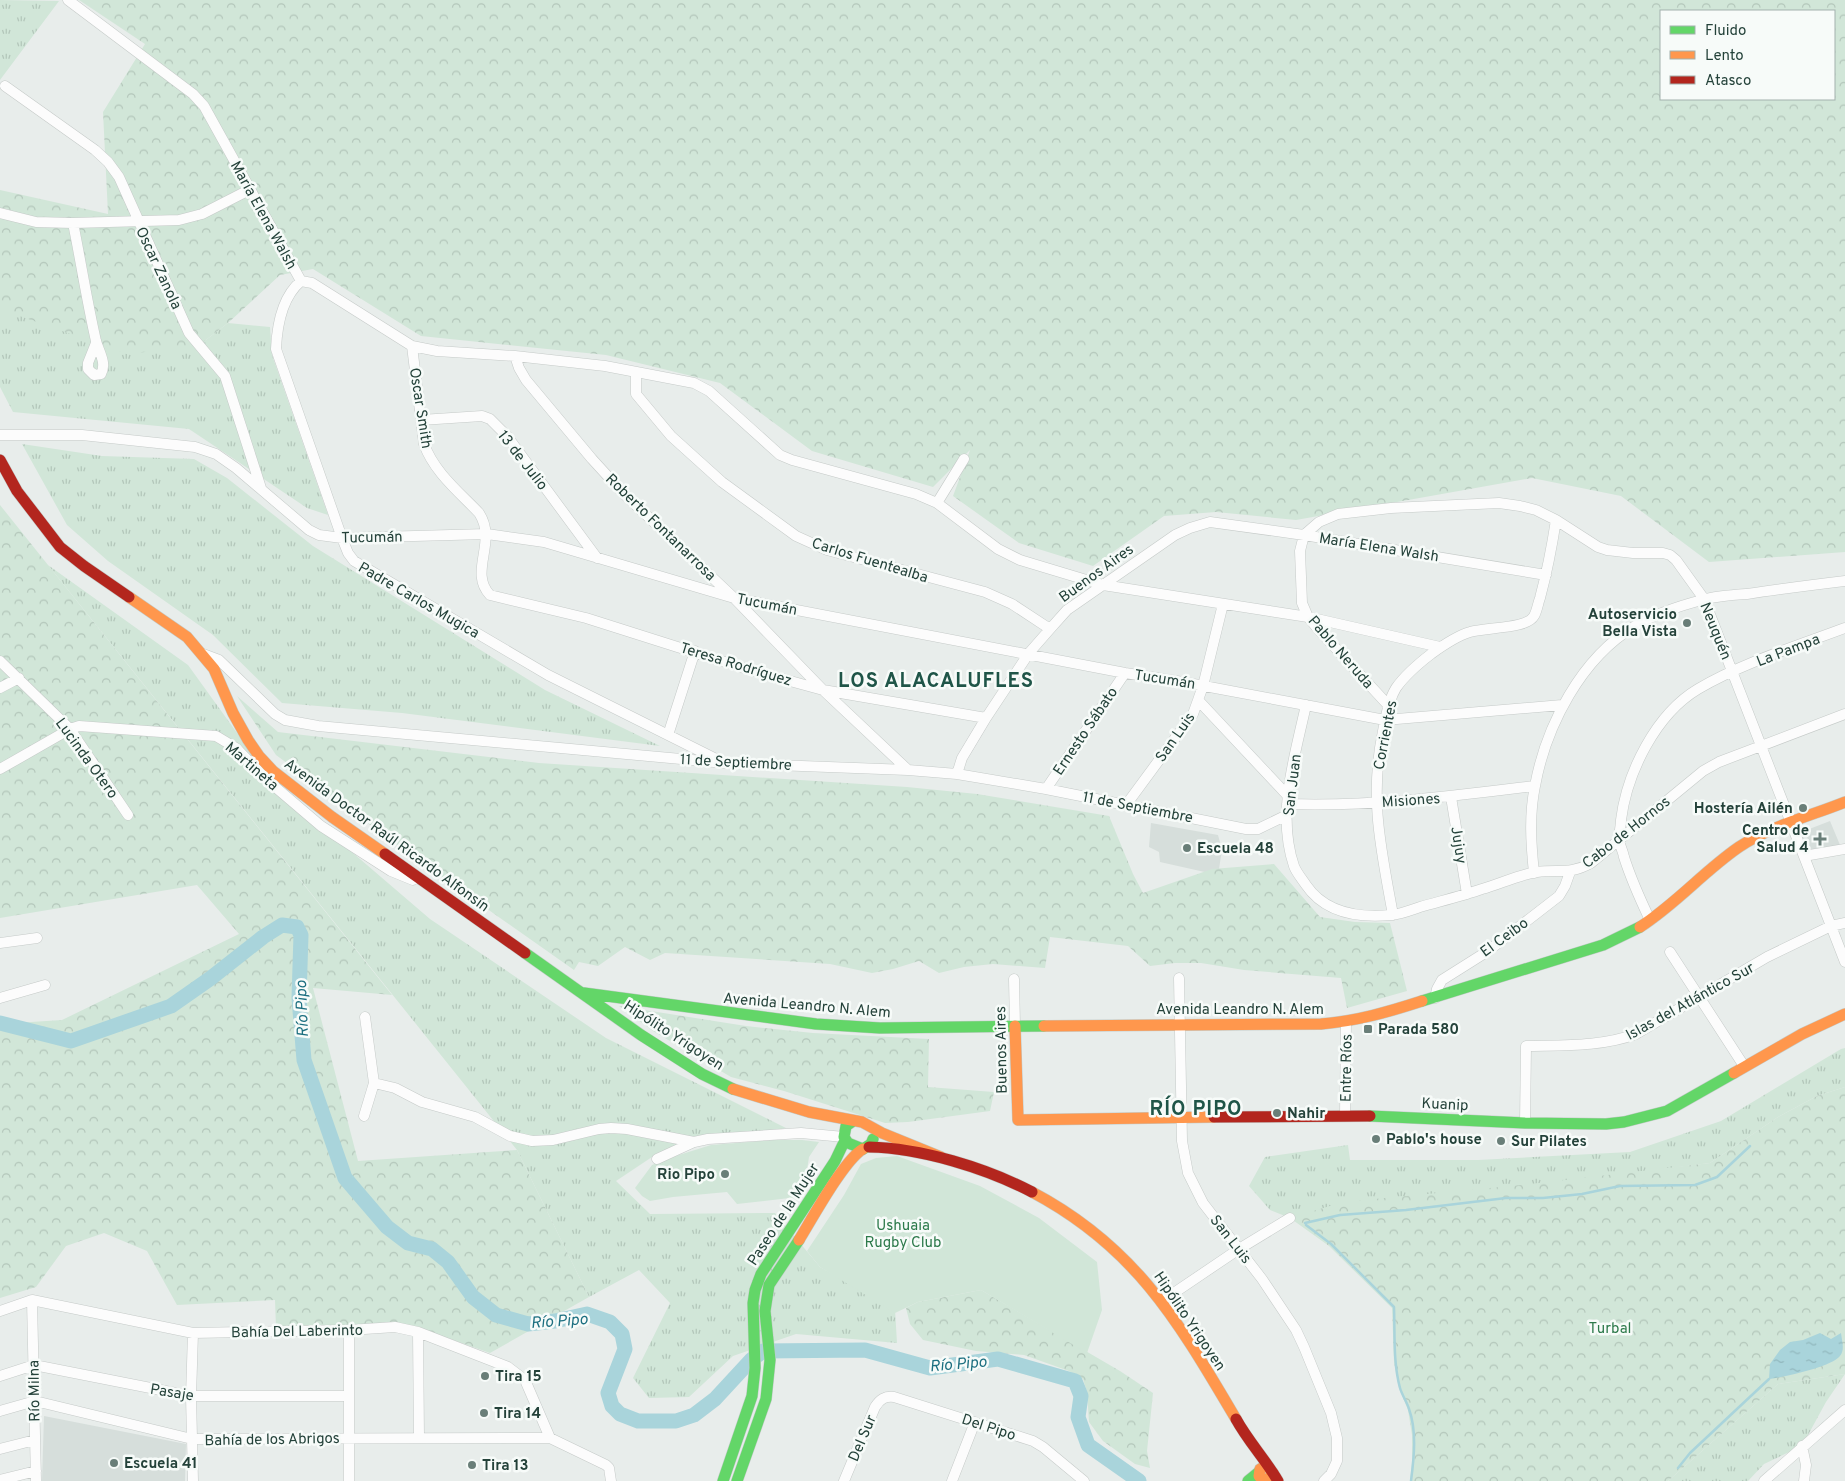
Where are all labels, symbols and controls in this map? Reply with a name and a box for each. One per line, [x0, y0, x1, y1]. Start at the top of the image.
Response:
legend [1660, 10, 1835, 100]
text: Fluido [1705, 22, 1746, 41]
text: Lento [1705, 47, 1744, 66]
text: Atasco [1705, 72, 1751, 91]
street label: María Elena Walsh [225, 158, 300, 273]
street label: Oscar Zanola [130, 224, 185, 313]
street label: Oscar Smith [404, 366, 435, 450]
street label: 13 de Julio [492, 427, 551, 495]
street label: Roberto Fontanarrosa [601, 470, 719, 586]
street label: Tucumán [341, 528, 403, 549]
street label: María Elena Walsh [1317, 530, 1440, 567]
street label: Carlos Fuentealba [809, 535, 930, 588]
street label: Buenos Aires [1056, 541, 1138, 608]
street label: Padre Carlos Mugica [354, 559, 482, 644]
street label: Tucumán [735, 590, 799, 621]
street label: Neuquén [1694, 600, 1735, 663]
place label: Autoservicio Bella Vista [1588, 606, 1677, 642]
street label: Pablo Neruda [1303, 613, 1377, 693]
marker: Autoservicio Bella Vista [1681, 617, 1693, 629]
street label: La Pampa [1754, 631, 1823, 672]
street label: Teresa Rodríguez [677, 639, 794, 691]
street label: Tucumán [1133, 666, 1197, 695]
district label: LOS ALACALUFLES [838, 669, 1034, 695]
street label: Ernesto Sábato [1050, 684, 1123, 780]
street label: Corrientes [1370, 699, 1403, 772]
street label: San Luis [1152, 709, 1200, 767]
street label: Lucinda Otero [50, 715, 121, 803]
street label: Martineta [220, 739, 282, 796]
street label: 11 de Septiembre [680, 751, 792, 776]
street label: San Juan [1280, 753, 1307, 817]
street label: Avenida Doctor Raúl Ricardo Alfonsín [280, 755, 493, 917]
street label: 11 de Septiembre [1081, 788, 1194, 828]
street label: Misiones [1381, 790, 1441, 813]
street label: Cabo de Hornos [1579, 793, 1675, 874]
place label: Hostería Ailén [1694, 800, 1793, 819]
marker: Hostería Ailén [1797, 802, 1809, 814]
place label: Centro de Salud 4 [1742, 822, 1809, 858]
street label: Jujuy [1445, 825, 1470, 865]
marker: Centro de Salud 4 [1813, 832, 1827, 846]
place label: Escuela 48 [1197, 840, 1274, 859]
marker: Escuela 48 [1181, 842, 1193, 854]
street label: El Ceibo [1477, 914, 1533, 962]
street label: Islas del Atlántico Sur [1623, 959, 1759, 1046]
water label: Río Pipo [292, 980, 314, 1038]
street label: Avenida Leandro N. Alem [722, 990, 891, 1023]
street label: Hipólito Yrigoyen [619, 997, 727, 1076]
street label: Avenida Leandro N. Alem [1156, 1001, 1324, 1020]
street label: Buenos Aires [992, 1006, 1013, 1094]
place label: Parada 580 [1378, 1021, 1459, 1040]
marker: Parada 580 [1362, 1023, 1374, 1035]
street label: Entre Ríos [1337, 1034, 1358, 1102]
district label: RÍO PIPO [1149, 1095, 1243, 1123]
street label: Kuanip [1421, 1095, 1469, 1116]
place label: Nahir [1287, 1105, 1326, 1124]
marker: Nahir [1271, 1107, 1283, 1119]
place label: Pablo's house [1386, 1131, 1482, 1150]
marker: Pablo's house [1370, 1133, 1382, 1145]
place label: Sur Pilates [1511, 1133, 1587, 1152]
marker: Sur Pilates [1495, 1135, 1507, 1147]
street label: Paseo de la Mujer [744, 1160, 825, 1270]
place label: Rio Pipo [657, 1166, 715, 1185]
marker: Rio Pipo [719, 1168, 731, 1180]
street label: San Luis [1205, 1212, 1255, 1268]
park label: Ushuaia Rugby Club [865, 1217, 941, 1253]
street label: Hipólito Yrigoyen [1149, 1269, 1229, 1375]
water label: Río Pipo [530, 1310, 589, 1334]
park label: Turbal [1589, 1320, 1631, 1339]
street label: Bahía Del Laberinto [231, 1322, 363, 1343]
water label: Río Pipo [929, 1352, 988, 1377]
street label: Río Milna [25, 1360, 46, 1422]
place label: Tira 15 [495, 1368, 542, 1387]
marker: Tira 15 [479, 1370, 491, 1382]
street label: Pasaje [148, 1381, 195, 1406]
place label: Tira 14 [494, 1405, 541, 1424]
marker: Tira 14 [478, 1407, 490, 1419]
street label: Del Pipo [959, 1411, 1018, 1446]
street label: Del Sur [845, 1412, 882, 1465]
street label: Bahía de los Abrigos [204, 1430, 340, 1451]
place label: Escuela 41 [124, 1455, 198, 1474]
marker: Escuela 41 [108, 1457, 120, 1469]
place label: Tira 13 [482, 1457, 528, 1476]
marker: Tira 13 [466, 1459, 478, 1471]

